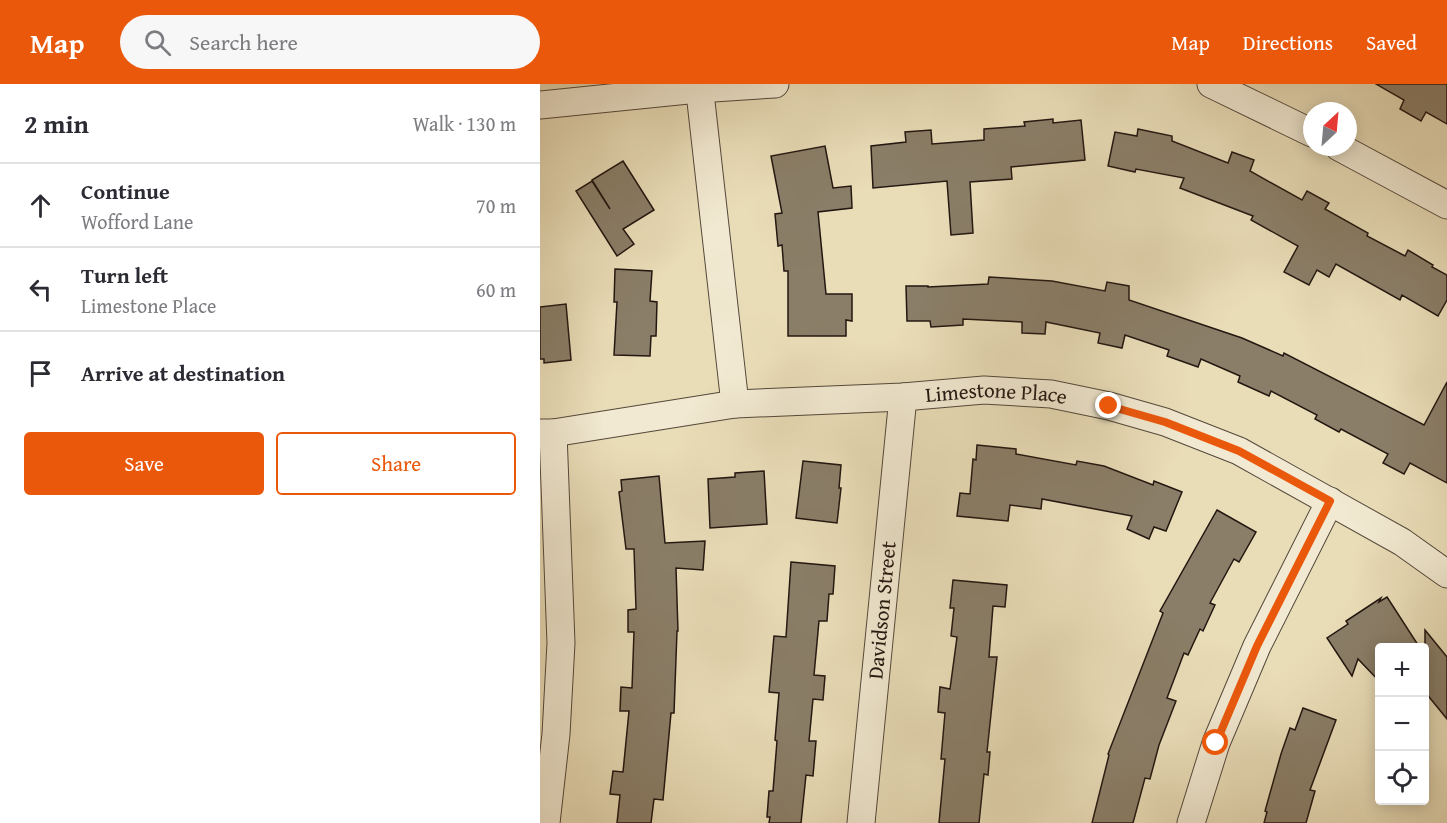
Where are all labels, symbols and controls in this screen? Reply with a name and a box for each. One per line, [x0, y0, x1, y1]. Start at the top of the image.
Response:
search box [120, 15, 540, 69]
text: Map [30, 22, 84, 63]
icon: search [141, 26, 174, 59]
text: Search here [189, 26, 298, 58]
text: Map [1171, 27, 1210, 58]
text: Directions [1243, 27, 1333, 58]
text: Saved [1366, 27, 1417, 58]
north arrow [1303, 102, 1357, 156]
text: 2 min [24, 104, 89, 143]
text: Walk · 130 m [413, 109, 516, 138]
text: Continue [81, 175, 170, 207]
icon: ahead [24, 189, 57, 222]
text: 70 m [476, 191, 516, 220]
text: Wofford Lane [81, 207, 193, 236]
text: Turn left [81, 259, 168, 291]
icon: left [24, 273, 57, 306]
text: 60 m [476, 275, 516, 304]
text: Limestone Place [81, 291, 216, 320]
icon: arrive [24, 357, 57, 390]
text: Arrive at destination [81, 357, 285, 389]
street label: Limestone Place [924, 374, 1070, 412]
route end [1095, 392, 1121, 418]
button: Save [24, 432, 264, 495]
button: Share [276, 432, 516, 495]
street label: Davidson Street [859, 539, 904, 680]
map controls [1375, 643, 1429, 805]
button: + [1375, 643, 1429, 697]
button: − [1375, 697, 1429, 751]
route start [1202, 729, 1228, 755]
button: locate [1375, 751, 1429, 805]

